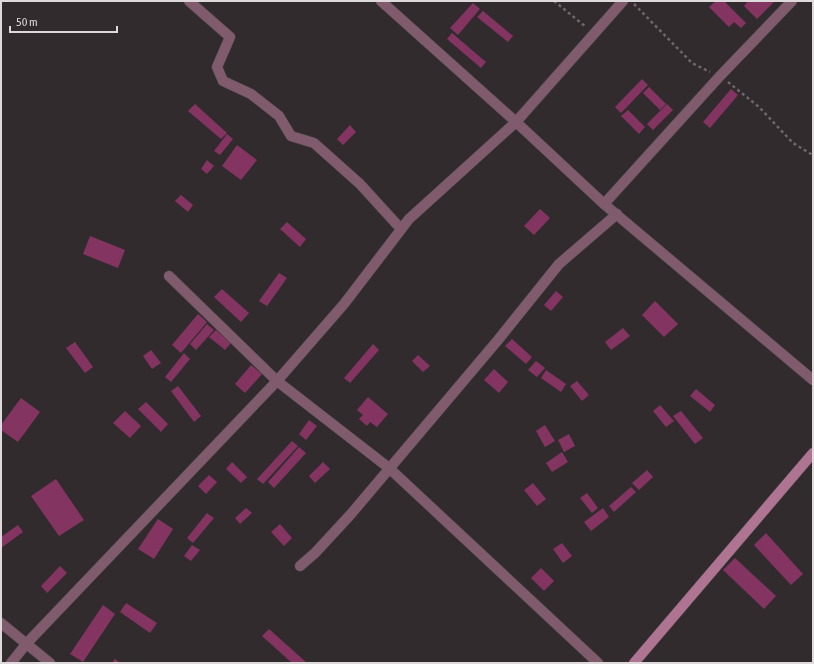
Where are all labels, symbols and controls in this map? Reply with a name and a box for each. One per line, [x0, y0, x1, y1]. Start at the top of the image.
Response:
scale bar [10, 8, 117, 34]
text: 50 m [16, 15, 38, 29]

